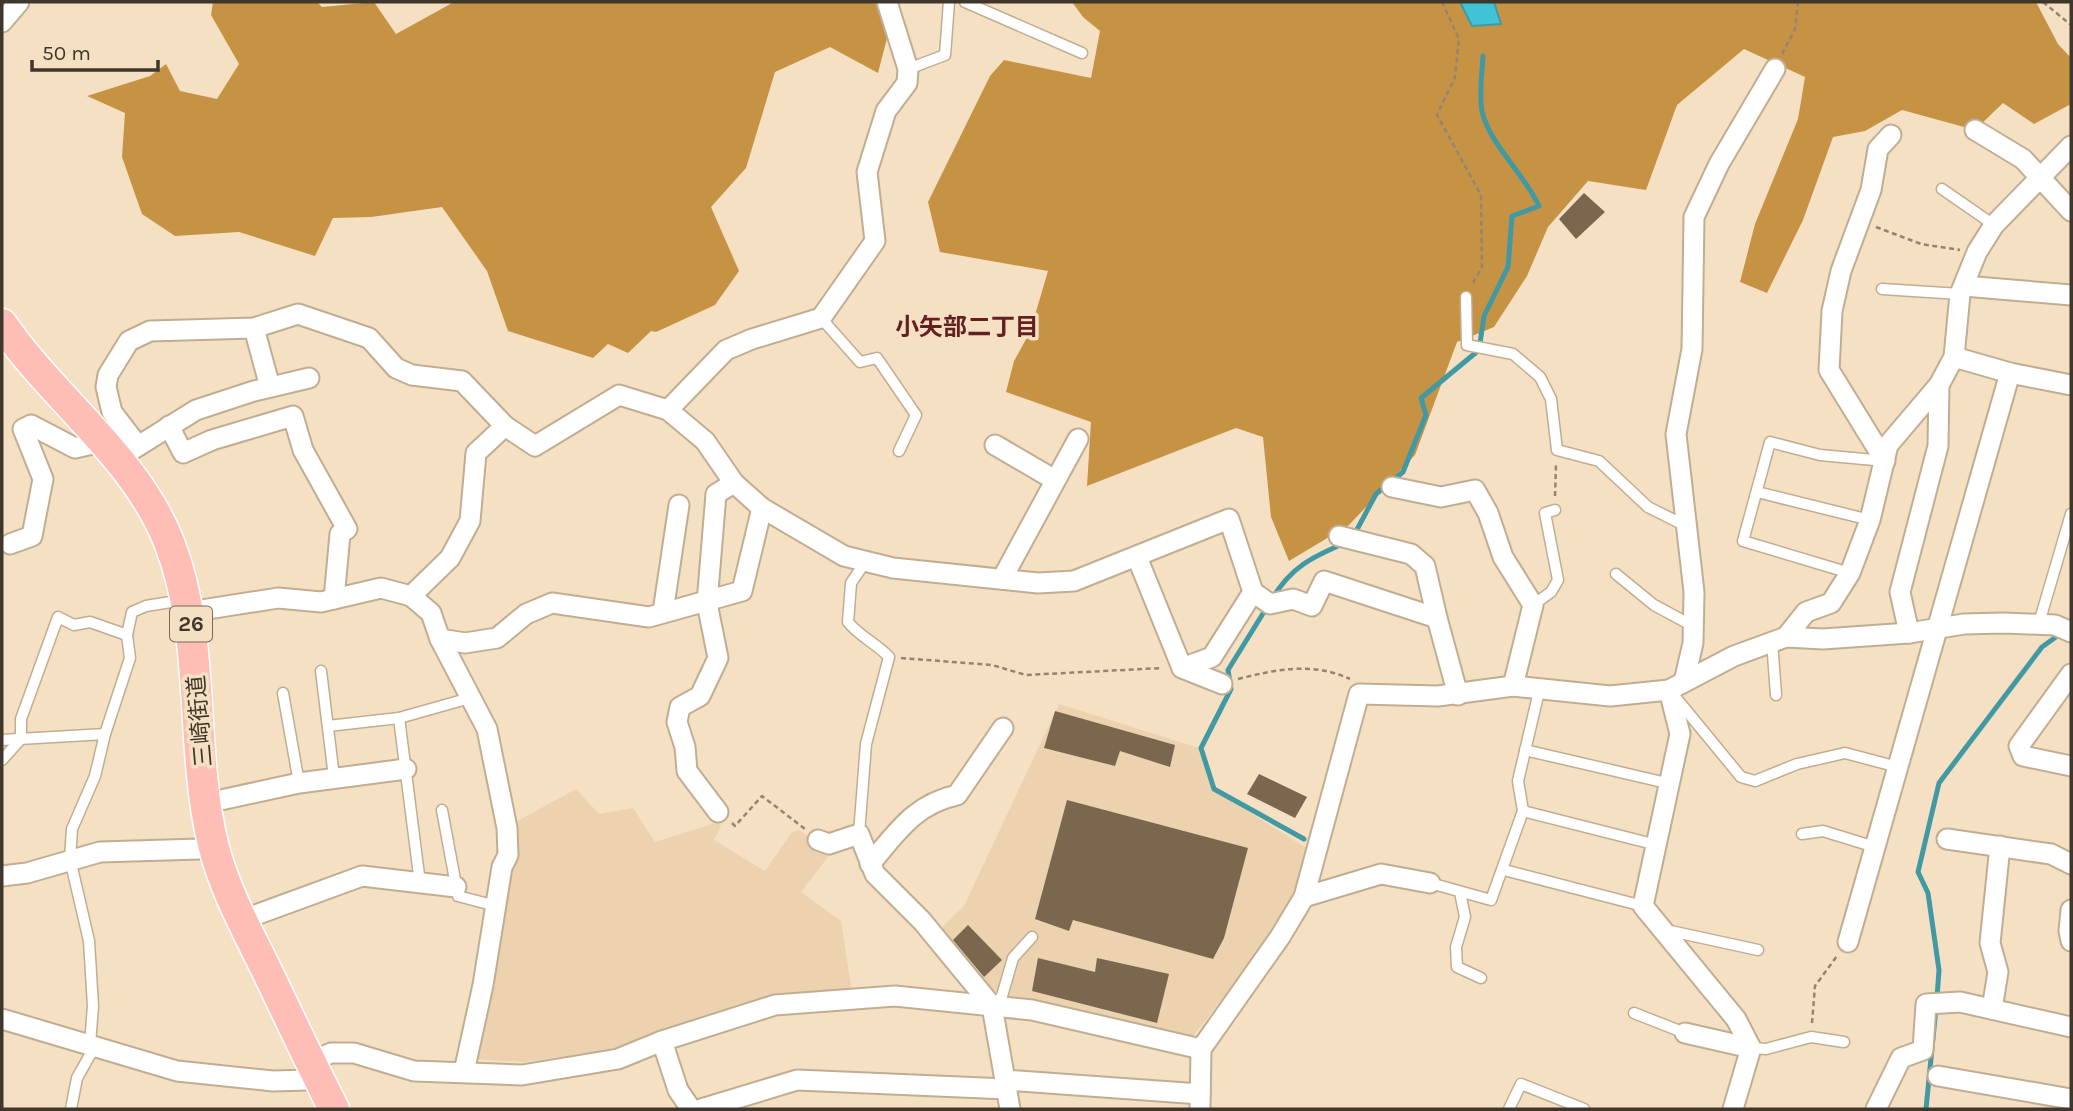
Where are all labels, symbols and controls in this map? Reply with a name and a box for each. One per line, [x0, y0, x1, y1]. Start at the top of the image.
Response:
scale bar [32, 28, 158, 72]
text: 50 m [42, 41, 91, 65]
district label: 小矢部二丁目 [895, 313, 1039, 341]
road number: 26 [170, 606, 212, 642]
street label: 三崎街道 [183, 674, 217, 768]

